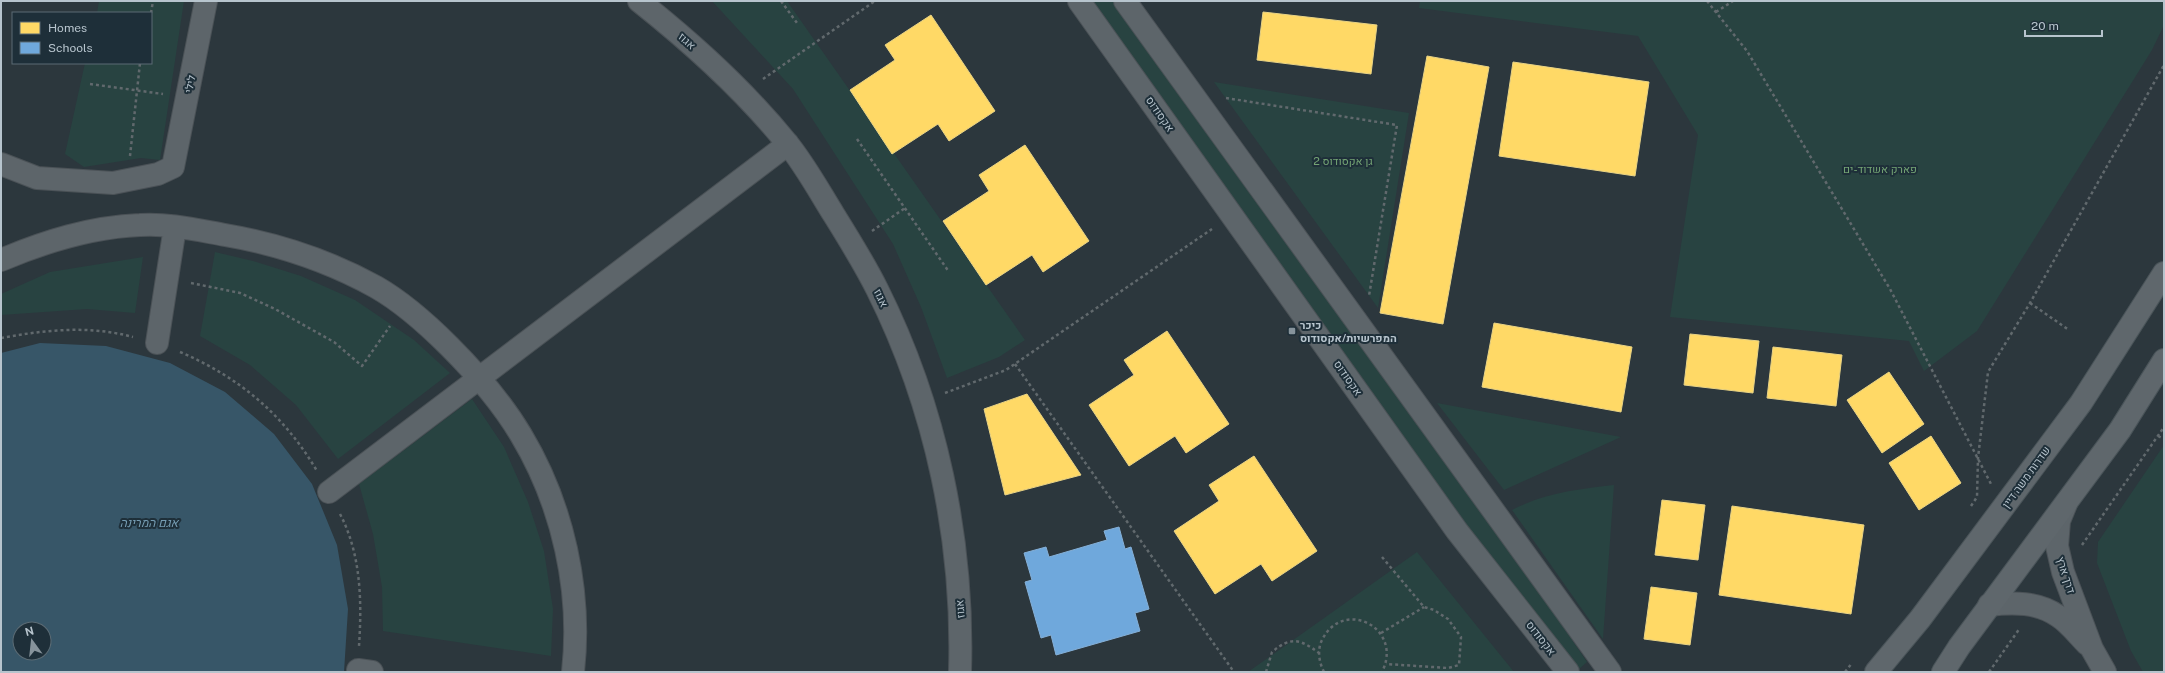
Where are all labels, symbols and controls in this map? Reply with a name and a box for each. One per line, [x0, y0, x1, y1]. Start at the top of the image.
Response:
legend [12, 12, 152, 64]
scale bar [2025, 12, 2102, 38]
text: 20 m [2031, 19, 2059, 33]
text: Homes [48, 21, 87, 35]
street label: אגוז [676, 30, 698, 52]
text: Schools [48, 41, 93, 55]
street label: לילי [182, 74, 198, 94]
street label: אקסודוס [1144, 94, 1176, 134]
park label: גן אקסודוס 2 [1313, 155, 1373, 167]
park label: פארק אשדוד-ים [1843, 163, 1917, 175]
street label: אגוז [872, 287, 890, 309]
place label: כיכר המפרשיות/אקסודוס [1300, 319, 1397, 344]
marker: כיכר המפרשיות/אקסודוס [1287, 326, 1297, 336]
street label: אקסודוס [1332, 358, 1364, 398]
street label: שדרות משה דיין [2000, 444, 2052, 510]
water label: אגם המרינה [120, 516, 180, 530]
street label: דרך ארץ [2054, 555, 2078, 595]
street label: אגוז [953, 599, 967, 619]
street label: אקסודוס [1524, 618, 1558, 658]
north arrow [12, 621, 52, 661]
text: N [24, 624, 35, 638]

